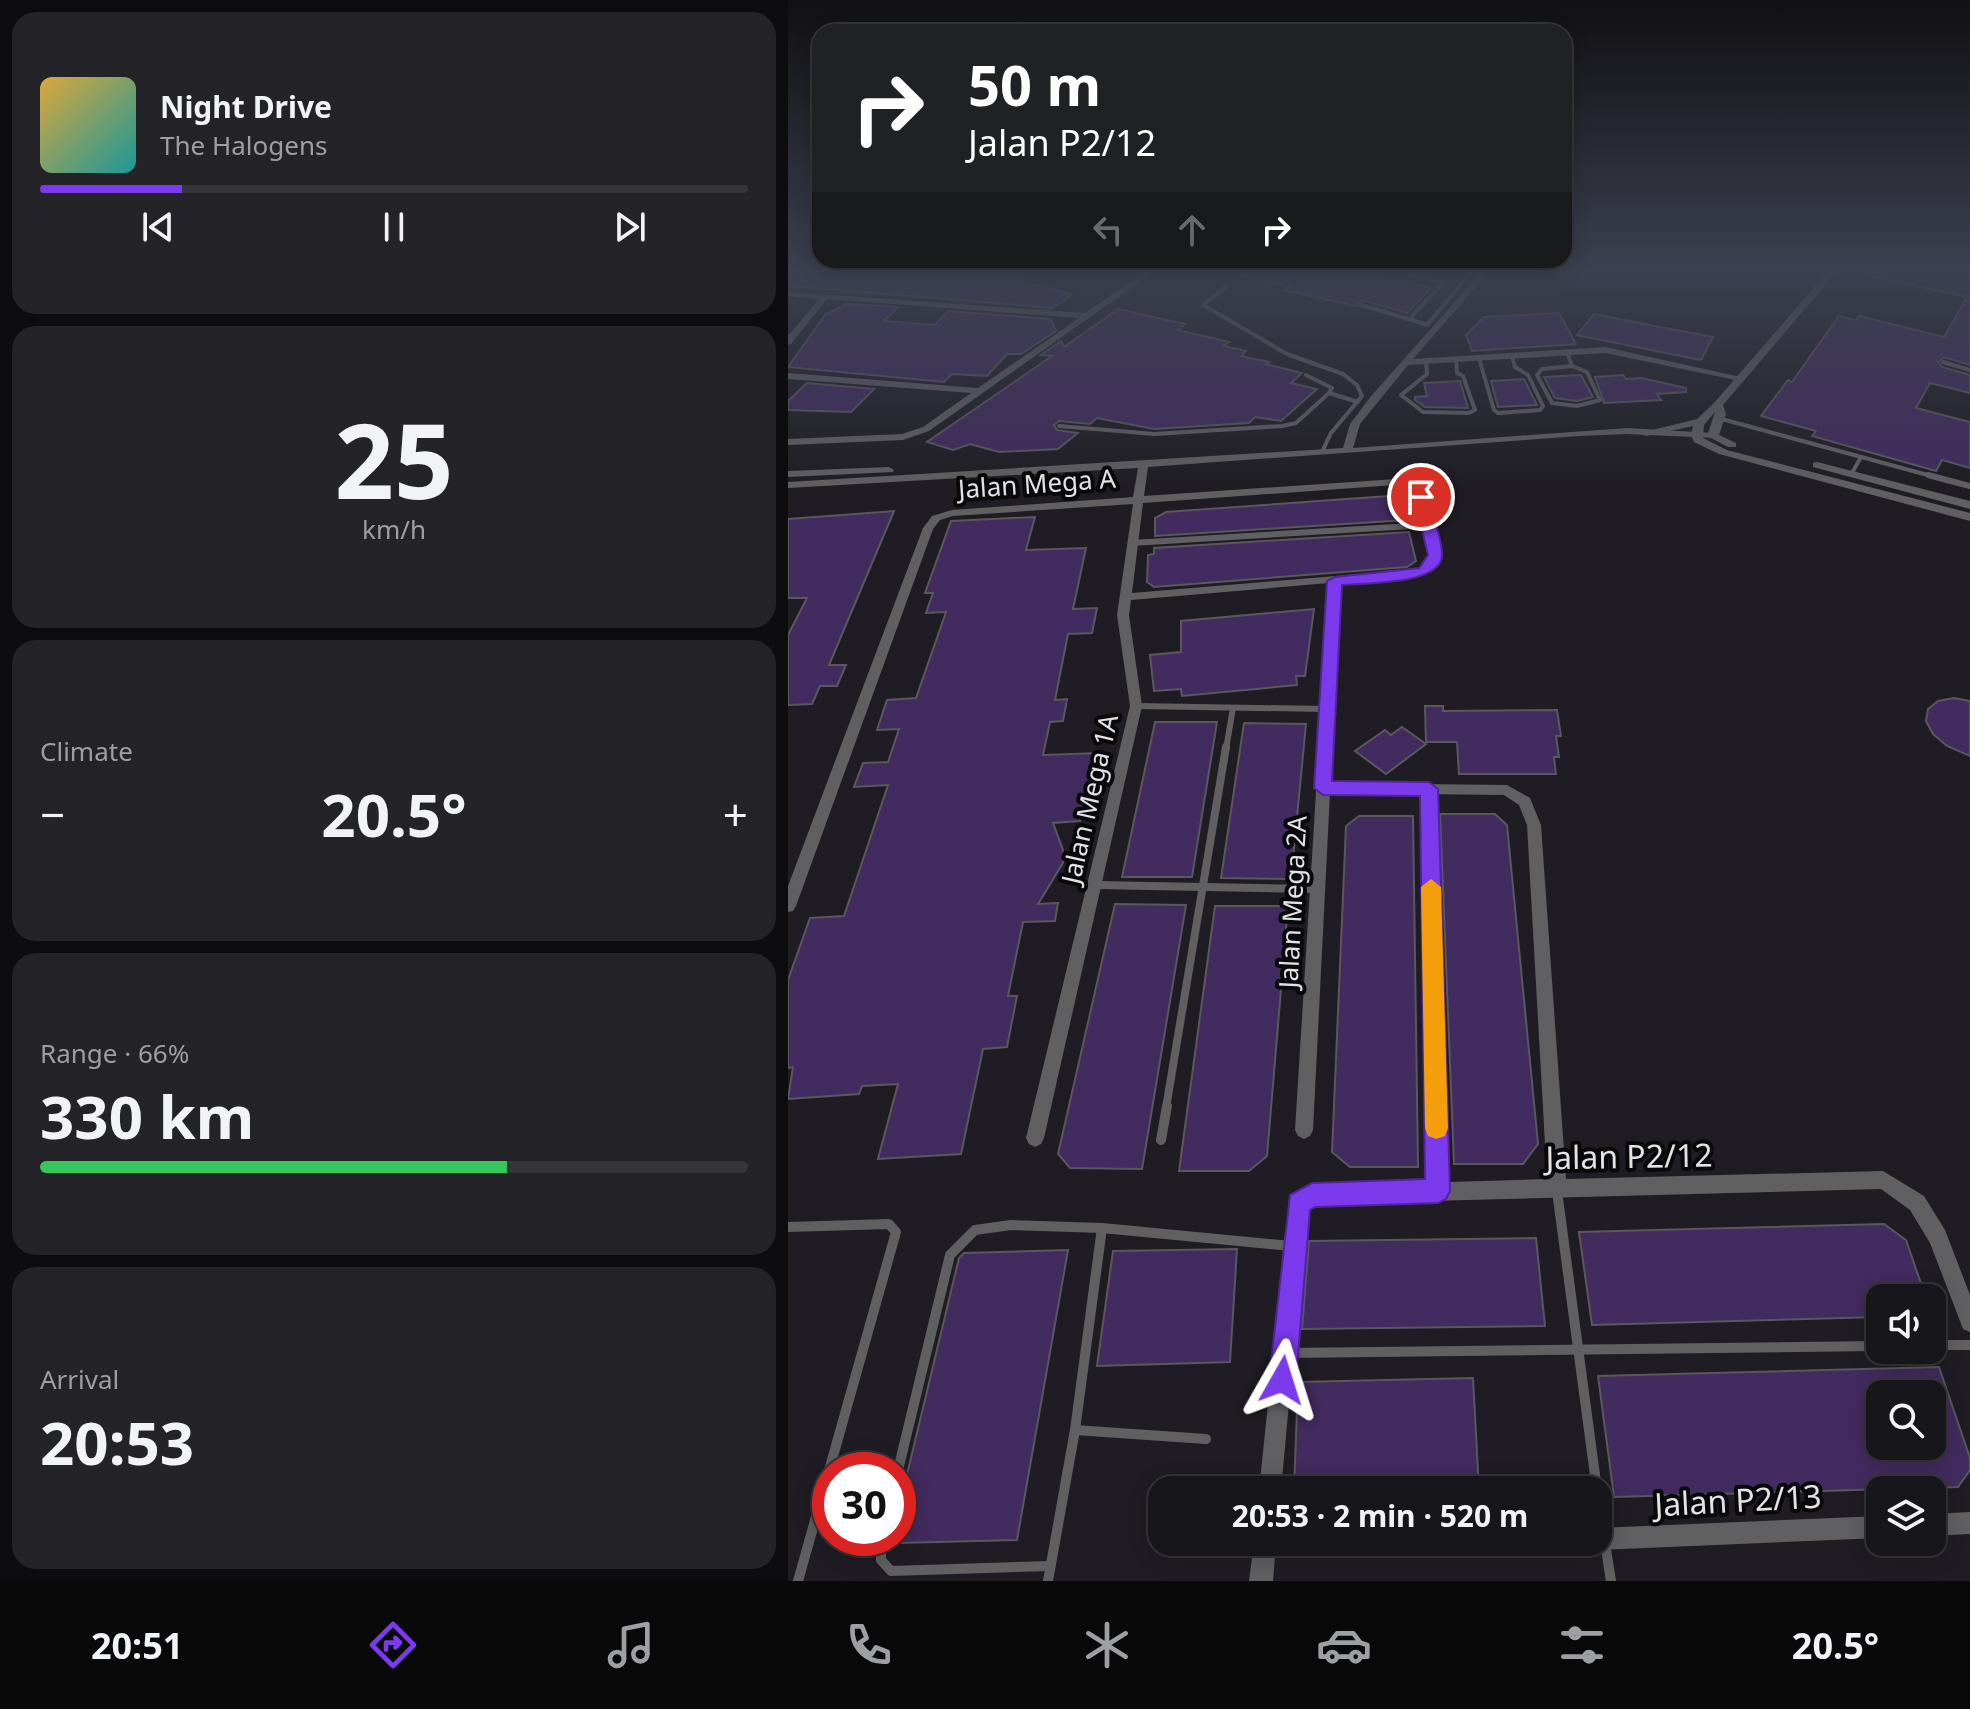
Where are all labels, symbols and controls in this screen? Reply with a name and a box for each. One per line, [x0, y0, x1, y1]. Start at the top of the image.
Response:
text: 50 m [968, 46, 1101, 122]
icon: right [836, 56, 940, 160]
text: Night Drive [160, 86, 332, 127]
text: Jalan P2/12 [968, 118, 1156, 167]
text: The Halogens [160, 127, 327, 163]
icon: previous [136, 205, 180, 249]
icon: pause [372, 205, 416, 249]
icon: next [608, 205, 652, 249]
icon: left [1086, 208, 1130, 252]
icon: ahead [1170, 208, 1214, 252]
icon: right [1254, 208, 1298, 252]
text: 25 [335, 388, 453, 529]
street label: Jalan Mega A [954, 460, 1117, 507]
pin [1387, 463, 1455, 531]
icon: arrive [1399, 475, 1443, 519]
text: km/h [362, 511, 426, 547]
street label: Jalan Mega 1A [1051, 710, 1126, 890]
text: Climate [40, 733, 133, 769]
text: 20.5° [321, 773, 467, 855]
text: − [40, 784, 65, 844]
text: + [723, 784, 748, 844]
street label: Jalan Mega 2A [1269, 814, 1315, 992]
text: Range · 66% [40, 1035, 189, 1071]
text: 330 km [40, 1075, 254, 1157]
street label: Jalan P2/12 [1542, 1133, 1713, 1179]
map controls [1866, 1284, 1946, 1556]
button: sound [1866, 1284, 1946, 1364]
position arrow [1240, 1338, 1324, 1422]
text: Arrival [40, 1361, 119, 1397]
button: search [1866, 1380, 1946, 1460]
text: 20:53 [40, 1401, 194, 1483]
speed limit sign: 30 [812, 1452, 916, 1556]
street label: Jalan P2/13 [1650, 1474, 1823, 1526]
button: layers [1866, 1476, 1946, 1556]
text: 20:53 · 2 min · 520 m [1232, 1495, 1528, 1536]
icon: directions [365, 1617, 421, 1673]
icon: music [603, 1617, 659, 1673]
icon: phone [841, 1617, 897, 1673]
icon: climate [1079, 1617, 1135, 1673]
icon: car [1316, 1617, 1372, 1673]
icon: filters [1554, 1617, 1610, 1673]
text: 20:51 [91, 1621, 183, 1670]
text: 20.5° [1792, 1621, 1879, 1670]

